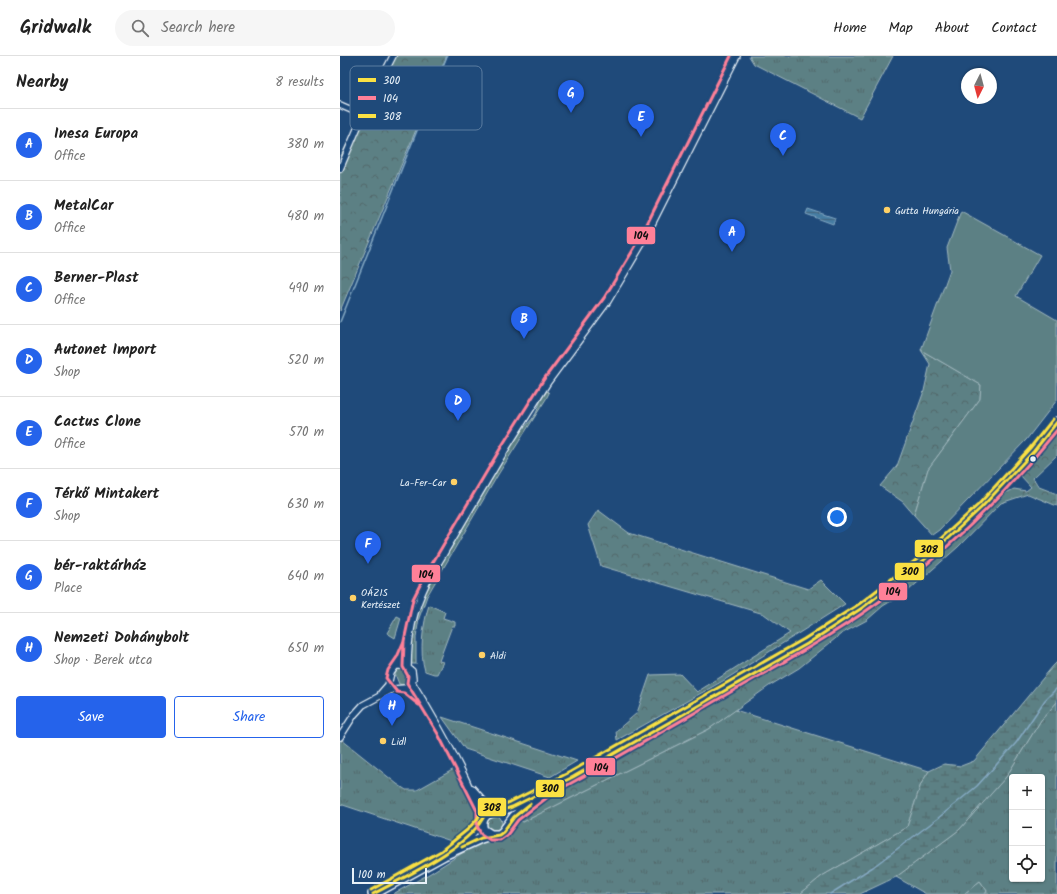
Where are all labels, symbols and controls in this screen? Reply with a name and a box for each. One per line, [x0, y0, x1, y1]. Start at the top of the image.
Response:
search box [115, 10, 395, 46]
text: Gridwalk [20, 13, 91, 43]
text: Search here [161, 16, 235, 40]
icon: search [129, 17, 151, 39]
text: Home [833, 17, 867, 39]
text: Map [889, 17, 913, 39]
text: About [935, 17, 969, 39]
text: Contact [991, 17, 1037, 39]
legend [350, 66, 482, 130]
north arrow [961, 68, 997, 104]
text: Nearby [16, 69, 68, 96]
text: 8 results [275, 72, 324, 93]
text: 300 [383, 72, 401, 90]
pin: G [558, 80, 584, 113]
text: 104 [383, 90, 398, 108]
pin: E [628, 104, 654, 137]
text: 308 [383, 108, 402, 126]
text: Inesa Europa [54, 122, 138, 146]
pin: C [770, 123, 796, 156]
text: A [25, 134, 33, 155]
text: 380 m [287, 134, 324, 155]
text: Office [54, 146, 85, 167]
text: MetalCar [54, 194, 113, 218]
place label: Gutta Hungária [895, 203, 959, 219]
marker: Gutta Hungária [882, 205, 892, 215]
text: B [25, 206, 33, 227]
text: 480 m [287, 206, 324, 227]
text: Office [54, 218, 85, 239]
pin: A [719, 219, 745, 252]
line badge: 104 [626, 226, 656, 245]
text: 104 [634, 227, 648, 245]
text: Berner-Plast [54, 266, 139, 290]
text: C [25, 278, 33, 299]
text: 490 m [288, 278, 324, 299]
text: Office [54, 290, 85, 311]
pin: B [511, 306, 537, 339]
text: Autonet Import [54, 338, 157, 362]
text: D [25, 350, 33, 371]
text: 520 m [287, 350, 324, 371]
text: Shop [54, 362, 80, 383]
pin: D [445, 388, 471, 421]
text: Cactus Clone [54, 410, 141, 434]
text: E [25, 422, 33, 443]
text: 570 m [289, 422, 324, 443]
text: Office [54, 434, 85, 455]
unlabelled marker [1028, 454, 1038, 464]
place label: La-Fer-Car [400, 475, 447, 491]
marker: La-Fer-Car [449, 477, 459, 487]
text: Térkő Mintakert [54, 482, 159, 506]
text: F [25, 494, 33, 515]
text: 630 m [287, 494, 324, 515]
text: Shop [54, 506, 80, 527]
your location [827, 507, 847, 527]
pin: F [355, 531, 381, 564]
line badge: 308 [914, 539, 944, 558]
text: 308 [919, 541, 939, 559]
text: bér-raktárház [54, 554, 147, 578]
line badge: 300 [894, 562, 925, 581]
text: 300 [900, 563, 919, 581]
line badge: 104 [411, 564, 441, 583]
text: G [25, 566, 33, 587]
text: 640 m [288, 566, 324, 587]
text: 104 [419, 566, 433, 584]
text: Place [54, 578, 82, 599]
line badge: 104 [878, 582, 908, 601]
text: 104 [886, 583, 900, 601]
place label: OÁZIS Kertészet [361, 585, 400, 613]
marker: OÁZIS Kertészet [348, 593, 358, 603]
text: Nemzeti Dohánybolt [54, 626, 189, 650]
text: H [25, 638, 33, 659]
text: 650 m [288, 638, 324, 659]
place label: Aldi [490, 648, 507, 664]
text: Shop · Berek utca [54, 650, 152, 671]
marker: Aldi [477, 650, 487, 660]
pin: H [379, 693, 405, 726]
button: Save [16, 696, 166, 738]
button: Share [174, 696, 324, 738]
place label: Lidl [391, 734, 407, 750]
marker: Lidl [378, 736, 388, 746]
line badge: 104 [585, 757, 616, 776]
text: 104 [594, 759, 608, 777]
map controls [1009, 774, 1045, 882]
button: + [1009, 774, 1045, 810]
line badge: 300 [535, 779, 565, 798]
text: 300 [540, 780, 559, 798]
line badge: 308 [477, 797, 507, 817]
text: 308 [482, 799, 502, 817]
button: − [1009, 810, 1045, 846]
button: locate [1009, 846, 1045, 882]
scale bar [352, 866, 427, 885]
text: 100 m [358, 866, 386, 884]

